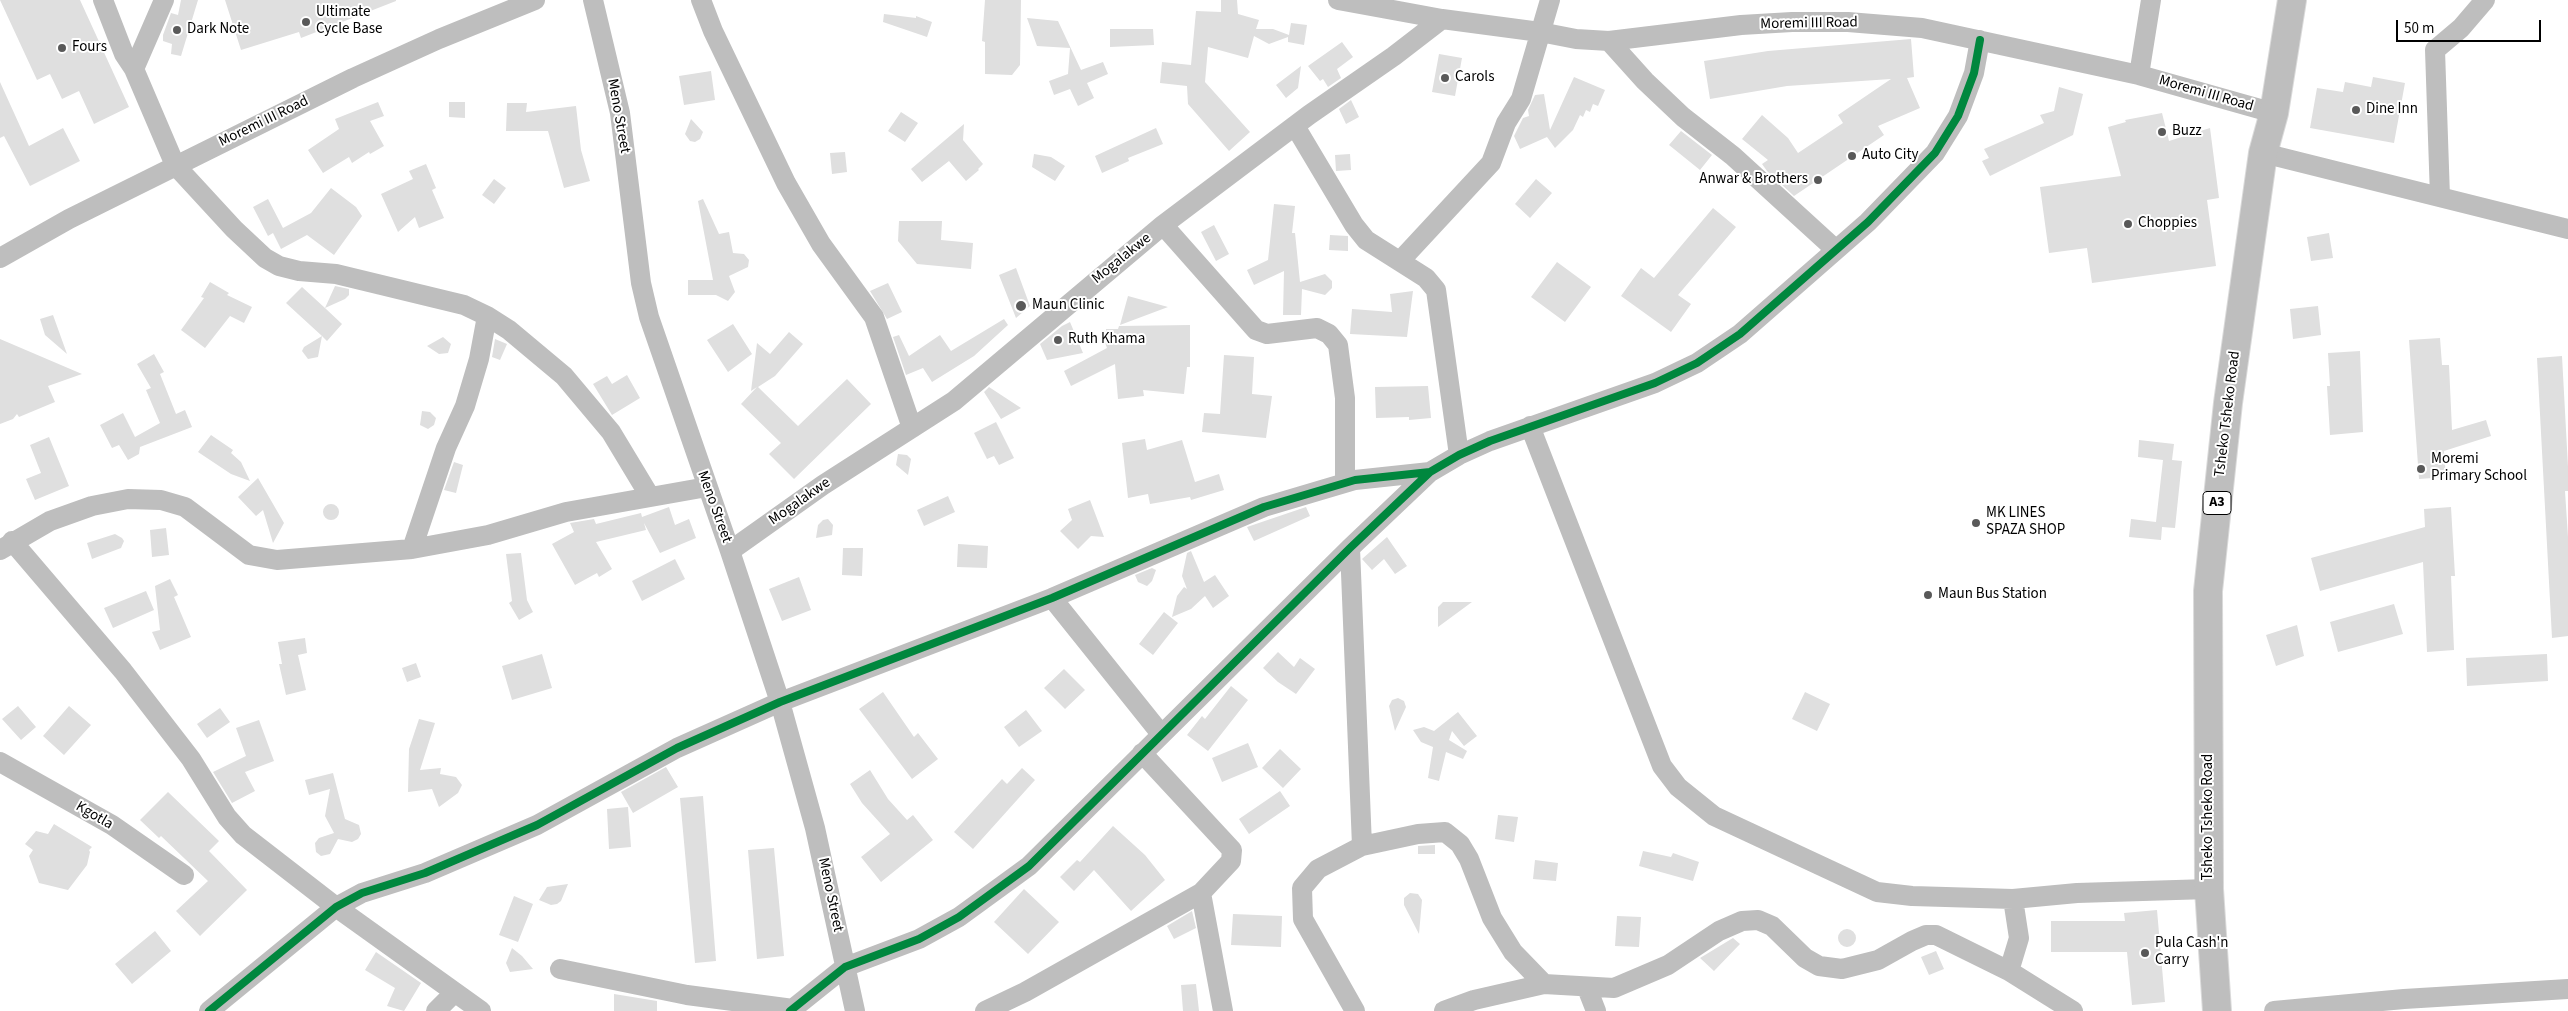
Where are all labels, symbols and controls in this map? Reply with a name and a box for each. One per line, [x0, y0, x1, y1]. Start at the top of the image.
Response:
place label: Ultimate Cycle Base [316, 4, 383, 39]
scale bar [2398, 10, 2543, 42]
street label: Moremi III Road [1760, 14, 1858, 34]
marker: Ultimate Cycle Base [300, 16, 312, 28]
text: 50 m [2404, 18, 2434, 39]
place label: Dark Note [187, 21, 249, 39]
marker: Dark Note [171, 24, 183, 36]
place label: Fours [72, 39, 107, 57]
marker: Fours [56, 42, 68, 54]
place label: Carols [1455, 69, 1494, 87]
marker: Carols [1439, 72, 1451, 84]
street label: Moremi III Road [2157, 72, 2255, 116]
street label: Meno Street [603, 77, 633, 155]
street label: Moremi III Road [216, 93, 312, 151]
place label: Dine Inn [2366, 101, 2418, 119]
marker: Dine Inn [2350, 104, 2362, 116]
place label: Buzz [2172, 123, 2202, 141]
marker: Buzz [2156, 126, 2168, 138]
place label: Auto City [1862, 147, 1919, 165]
marker: Auto City [1846, 150, 1858, 162]
place label: Anwar & Brothers [1699, 171, 1808, 189]
marker: Anwar & Brothers [1812, 174, 1824, 186]
place label: Choppies [2138, 215, 2197, 233]
marker: Choppies [2122, 218, 2134, 230]
street label: Mogalakwe [1089, 230, 1155, 288]
place label: Maun Clinic [1032, 297, 1105, 315]
marker: Maun Clinic [1014, 299, 1028, 313]
place label: Ruth Khama [1068, 331, 1145, 349]
marker: Ruth Khama [1052, 334, 1064, 346]
street label: Tsheko Tsheko Road [2211, 350, 2245, 478]
place label: Moremi Primary School [2431, 451, 2527, 486]
marker: Moremi Primary School [2415, 463, 2427, 475]
street label: Meno Street [693, 469, 735, 545]
street label: Mogalakwe [766, 474, 834, 530]
road number: A3 [2203, 492, 2231, 514]
place label: MK LINES SPAZA SHOP [1986, 505, 2065, 540]
marker: MK LINES SPAZA SHOP [1970, 517, 1982, 529]
place label: Maun Bus Station [1938, 586, 2047, 604]
marker: Maun Bus Station [1922, 589, 1934, 601]
street label: Tsheko Tsheko Road [2200, 754, 2218, 880]
street label: Kgotla [72, 798, 116, 834]
street label: Meno Street [813, 856, 847, 934]
place label: Pula Cash'n Carry [2155, 935, 2229, 970]
marker: Pula Cash'n Carry [2139, 947, 2151, 959]

